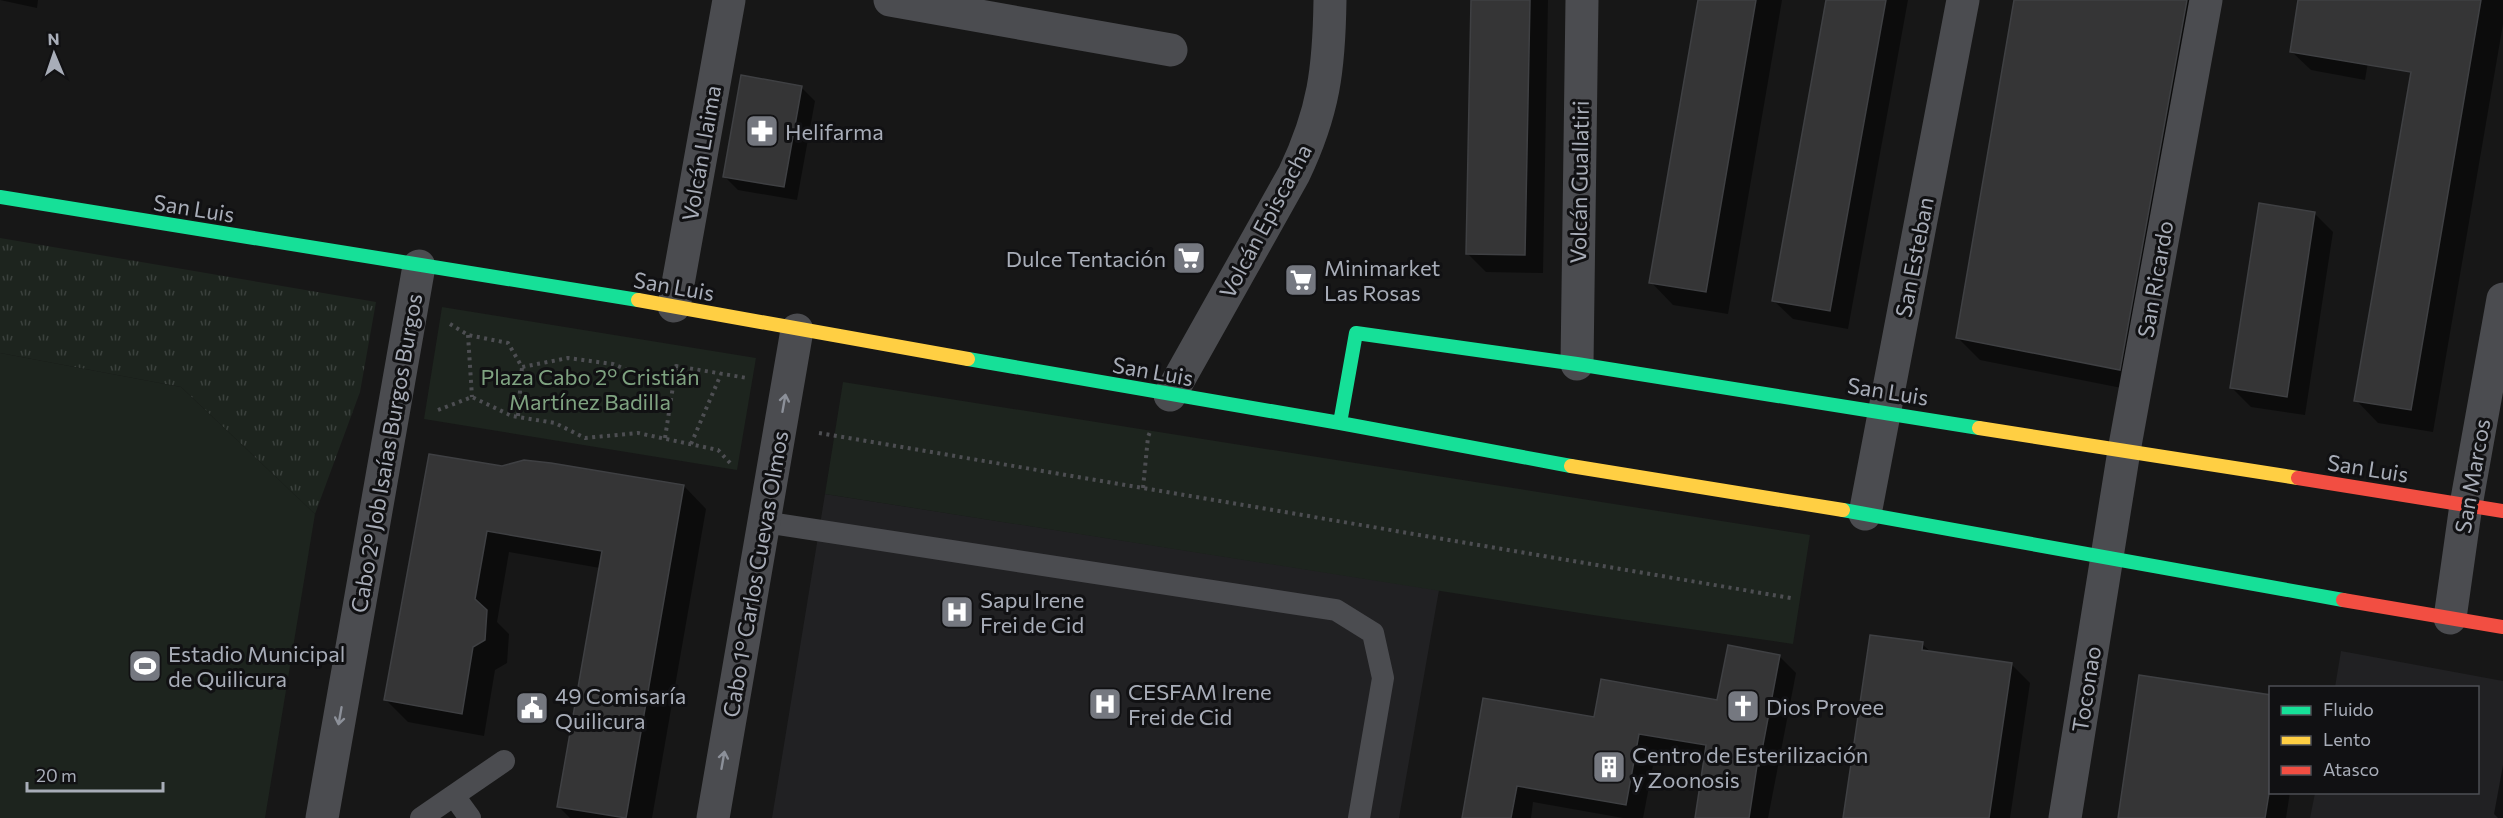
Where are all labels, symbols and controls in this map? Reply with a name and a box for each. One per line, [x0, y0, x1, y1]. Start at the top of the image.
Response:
north arrow [24, 24, 84, 84]
text: N [47, 29, 60, 48]
street label: Volcán Llaima [676, 83, 726, 223]
street label: Volcán Guallatiri [1564, 100, 1594, 264]
pharmacy icon: Helifarma [744, 113, 780, 149]
place label: Helifarma [785, 118, 884, 145]
street label: Volcán Episcacha [1213, 139, 1317, 303]
street label: San Luis [152, 188, 236, 228]
street label: San Esteban [1889, 195, 1939, 319]
street label: San Ricardo [2131, 218, 2179, 340]
supermarket icon: Dulce Tentación [1171, 240, 1207, 276]
place label: Dulce Tentación [1006, 245, 1166, 272]
place label: Minimarket Las Rosas [1324, 254, 1440, 306]
supermarket icon: Minimarket Las Rosas [1283, 262, 1319, 298]
street label: San Luis [631, 266, 717, 306]
street label: Cabo 2° Job Isaías Burgos Burgos [345, 291, 427, 615]
street label: San Luis [1110, 351, 1196, 391]
park label: Plaza Cabo 2º Cristián Martínez Badilla [480, 363, 700, 415]
street label: San Luis [1846, 371, 1930, 411]
one-way arrow [779, 393, 790, 413]
street label: San Marcos [2449, 417, 2495, 535]
street label: Cabo 1° Carlos Cuevas Olmos [716, 429, 794, 719]
street label: San Luis [2326, 448, 2410, 488]
place label: Sapu Irene Frei de Cid [980, 586, 1084, 638]
hospital icon: Sapu Irene Frei de Cid [939, 594, 975, 630]
place label: Estadio Municipal de Quilicura [168, 640, 345, 692]
street label: Toconao [2066, 644, 2106, 734]
sports icon: Estadio Municipal de Quilicura [127, 648, 163, 684]
place label: CESFAM Irene Frei de Cid [1128, 678, 1272, 730]
place label: 49 Comisaría Quilicura [555, 682, 686, 734]
hospital icon: CESFAM Irene Frei de Cid [1087, 686, 1123, 722]
legend [2269, 686, 2479, 794]
church icon: Dios Provee [1725, 688, 1761, 724]
public building icon: 49 Comisaría Quilicura [514, 690, 550, 726]
place label: Dios Provee [1766, 693, 1884, 720]
text: Fluido [2323, 698, 2374, 720]
one-way arrow [334, 706, 345, 725]
text: Lento [2323, 728, 2371, 750]
place label: Centro de Esterilización y Zoonosis [1632, 741, 1868, 793]
building icon: Centro de Esterilización y Zoonosis [1591, 749, 1627, 785]
one-way arrow [718, 751, 729, 771]
scale bar [27, 755, 164, 793]
text: Atasco [2323, 758, 2379, 780]
text: 20 m [36, 764, 77, 786]

